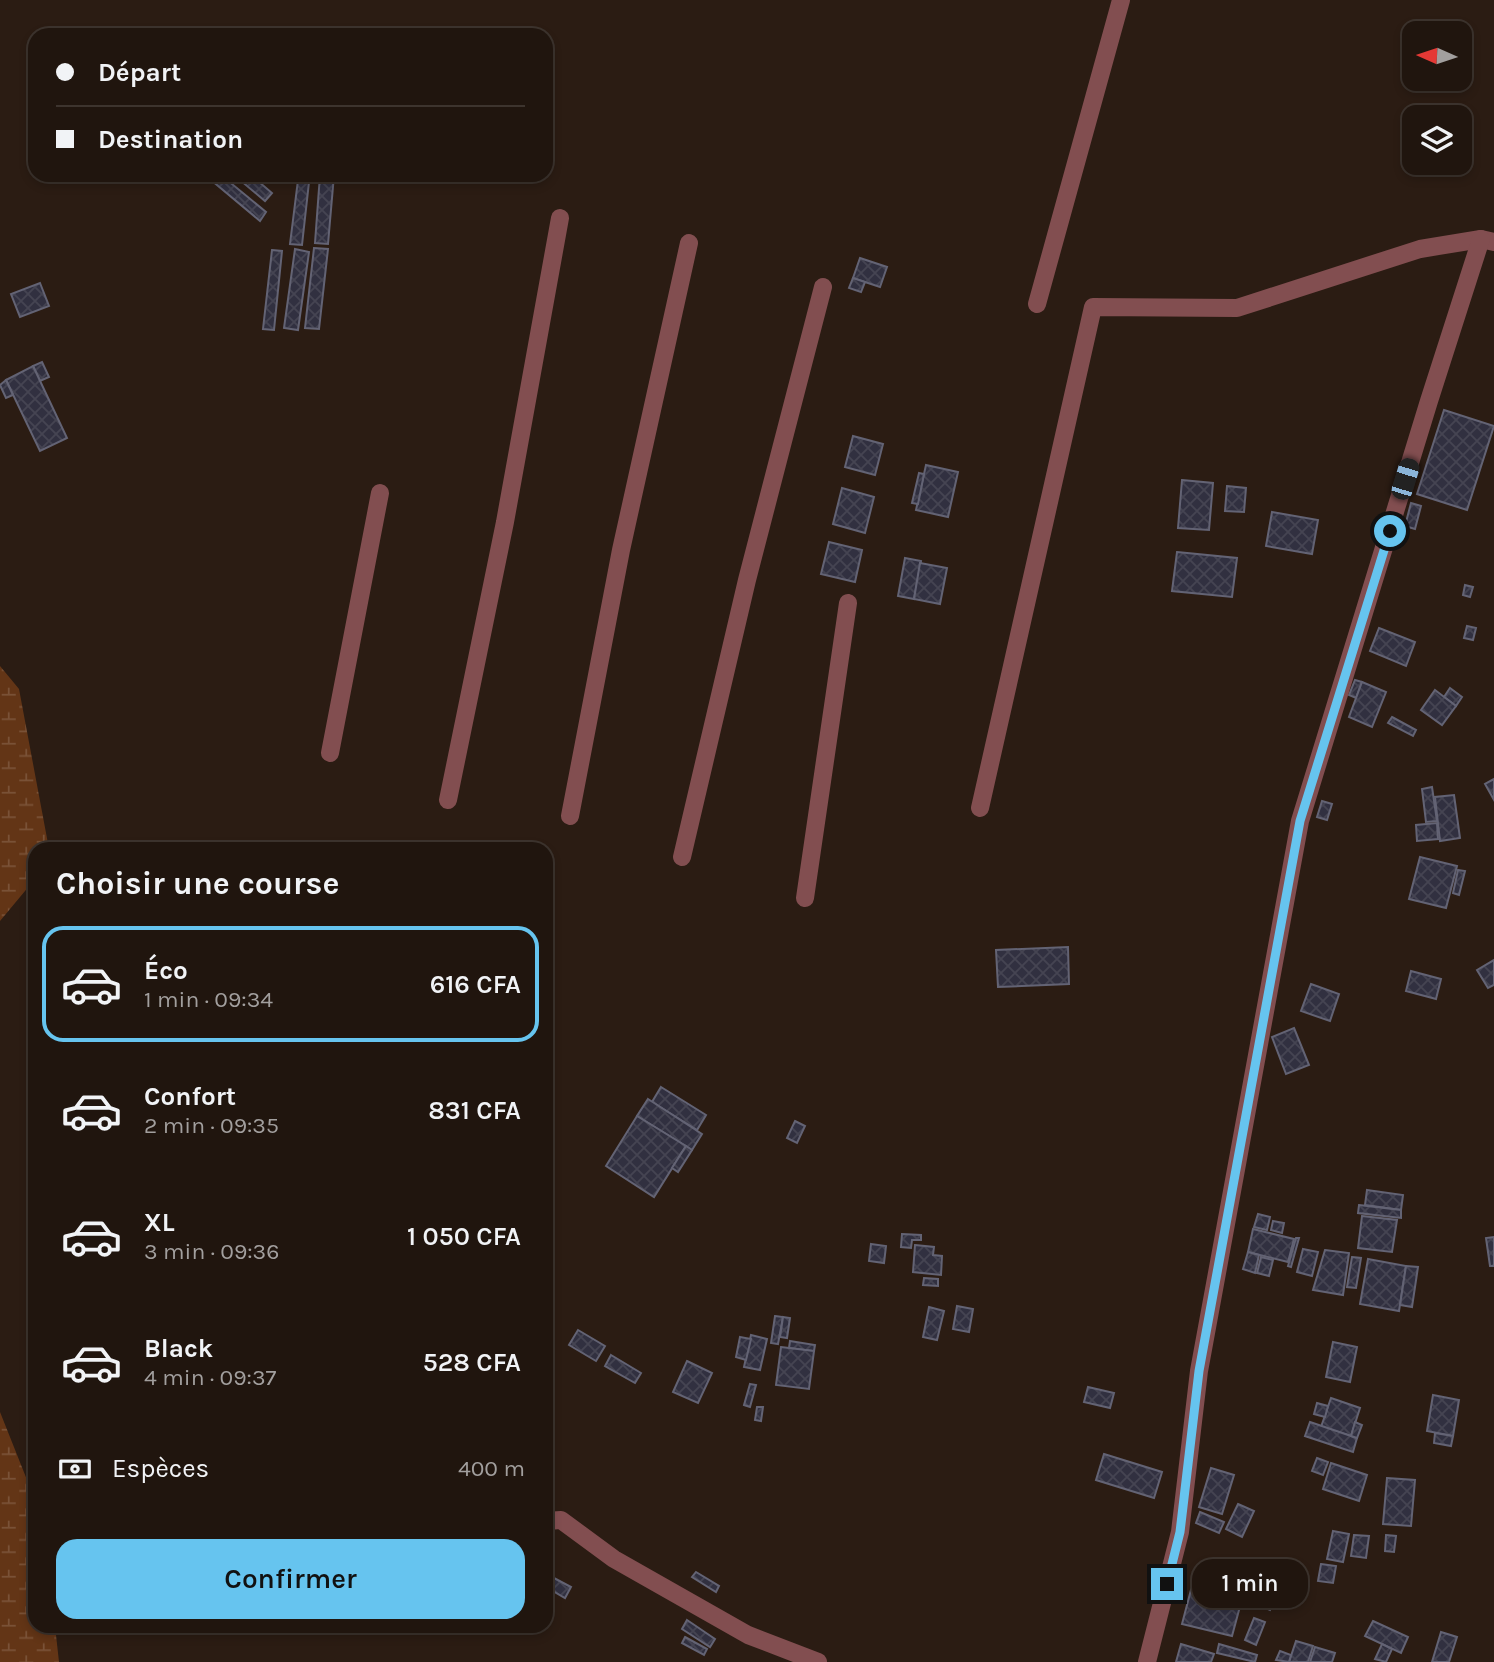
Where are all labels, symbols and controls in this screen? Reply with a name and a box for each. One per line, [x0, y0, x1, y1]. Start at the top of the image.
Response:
north arrow [1402, 21, 1472, 91]
map controls [1402, 21, 1472, 175]
text: Départ [98, 57, 181, 88]
button: layers [1402, 105, 1472, 175]
text: Destination [98, 124, 243, 155]
car [1389, 456, 1422, 502]
route start [1374, 515, 1406, 547]
text: Choisir une course [56, 865, 339, 902]
icon: car [60, 953, 123, 1016]
text: Éco [144, 955, 188, 986]
text: 616 CFA [430, 969, 521, 1000]
text: 1 min · 09:34 [144, 986, 273, 1013]
icon: car [60, 1079, 123, 1142]
text: Confort [144, 1081, 236, 1112]
text: 831 CFA [428, 1095, 521, 1126]
text: 2 min · 09:35 [144, 1112, 279, 1139]
icon: car [60, 1205, 123, 1268]
text: XL [144, 1207, 175, 1238]
text: 1 050 CFA [407, 1221, 521, 1252]
text: 3 min · 09:36 [144, 1238, 279, 1265]
icon: car [60, 1331, 123, 1394]
text: Black [144, 1333, 213, 1364]
text: 528 CFA [423, 1347, 521, 1378]
text: 4 min · 09:37 [144, 1364, 276, 1391]
icon: cash [56, 1450, 94, 1488]
text: Espèces [112, 1453, 209, 1484]
text: 400 m [458, 1455, 525, 1482]
button: Confirmer [56, 1539, 525, 1619]
callout: 1 min [1192, 1560, 1307, 1608]
route end [1151, 1568, 1183, 1600]
text: 1 min [1221, 1570, 1279, 1597]

